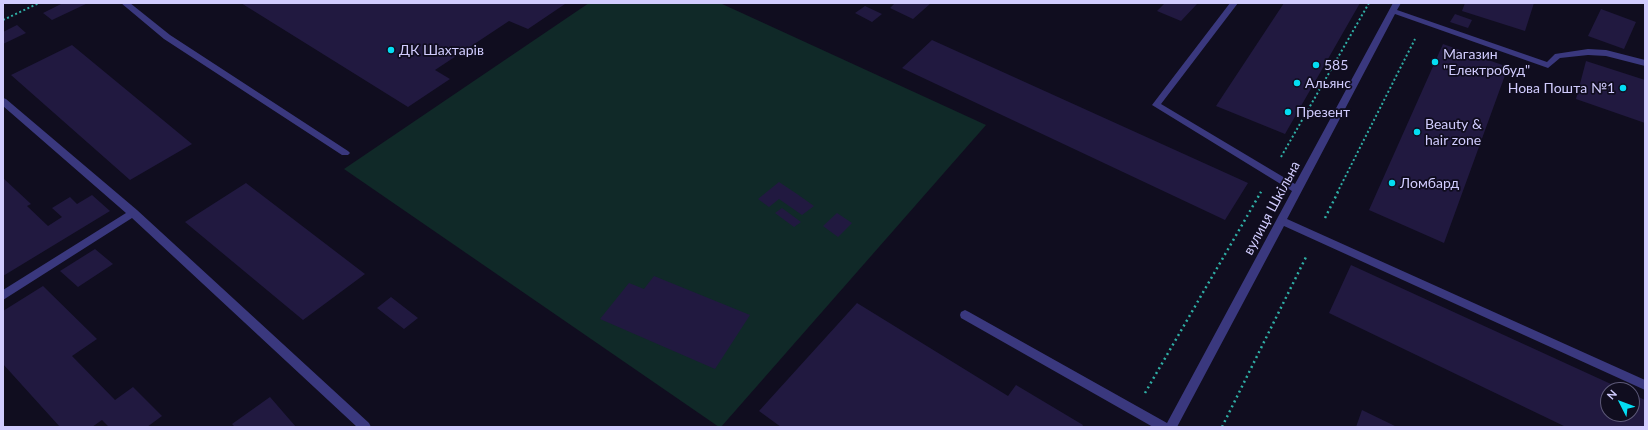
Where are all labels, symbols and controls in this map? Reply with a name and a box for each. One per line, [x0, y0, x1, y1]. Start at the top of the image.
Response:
place label: ДК Шахтарів [399, 42, 484, 58]
marker: ДК Шахтарів [386, 45, 396, 55]
place label: Магазин "Електробуд" [1443, 46, 1530, 78]
place label: 585 [1324, 57, 1348, 73]
marker: Магазин "Електробуд" [1430, 57, 1440, 67]
marker: 585 [1311, 60, 1321, 70]
place label: Альянс [1305, 75, 1351, 91]
marker: Альянс [1292, 78, 1302, 88]
place label: Нова Пошта №1 [1508, 80, 1615, 96]
marker: Нова Пошта №1 [1618, 83, 1628, 93]
place label: Презент [1296, 104, 1350, 120]
marker: Презент [1283, 107, 1293, 117]
place label: Beauty & hair zone [1425, 116, 1482, 148]
marker: Beauty & hair zone [1412, 127, 1422, 137]
street label: вулиця Шкільна [1240, 158, 1304, 258]
place label: Ломбард [1400, 175, 1459, 191]
marker: Ломбард [1387, 178, 1397, 188]
north arrow [1600, 382, 1640, 422]
text: N [1604, 387, 1619, 402]

